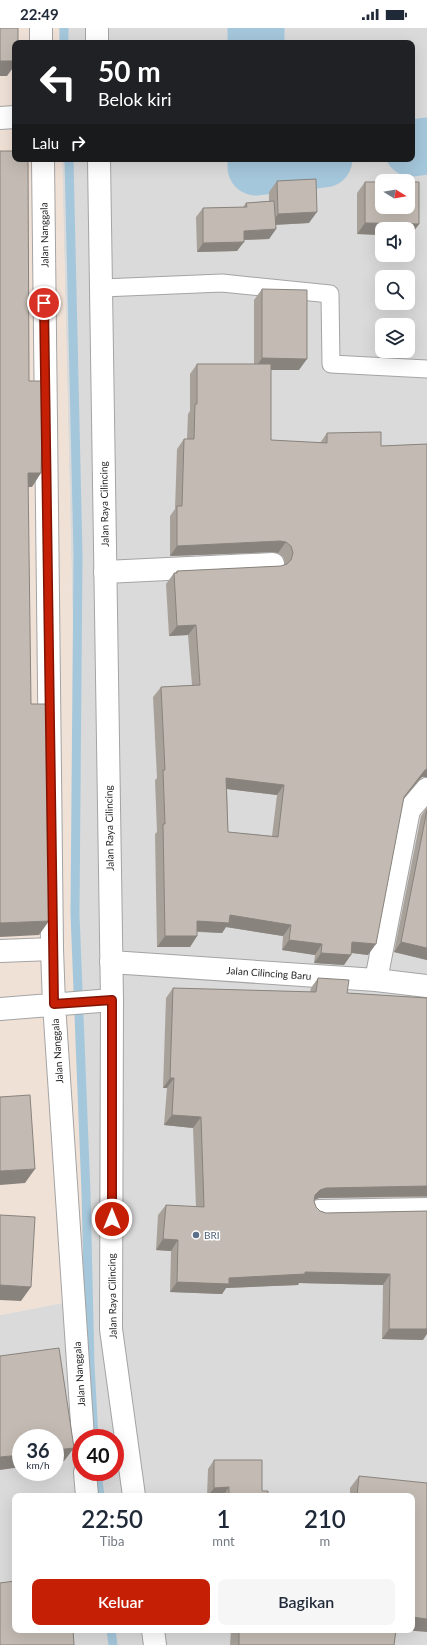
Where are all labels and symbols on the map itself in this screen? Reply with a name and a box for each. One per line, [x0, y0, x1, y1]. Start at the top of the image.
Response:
north arrow [375, 174, 415, 214]
street label: Jalan Nanggala [37, 202, 51, 268]
pin [27, 286, 61, 320]
street label: Jalan Raya Cilincing [97, 461, 111, 547]
street label: Jalan Raya Cilincing [102, 785, 116, 871]
street label: Jalan Cilincing Baru [226, 964, 312, 982]
street label: Jalan Nanggala [49, 1018, 65, 1084]
position arrow [91, 1198, 133, 1240]
place label: BRI [204, 1229, 220, 1241]
marker: BRI [191, 1230, 201, 1240]
street label: Jalan Raya Cilincing [105, 1253, 119, 1339]
street label: Jalan Nanggala [71, 1341, 87, 1407]
speed limit sign: 40 [72, 1429, 124, 1481]

